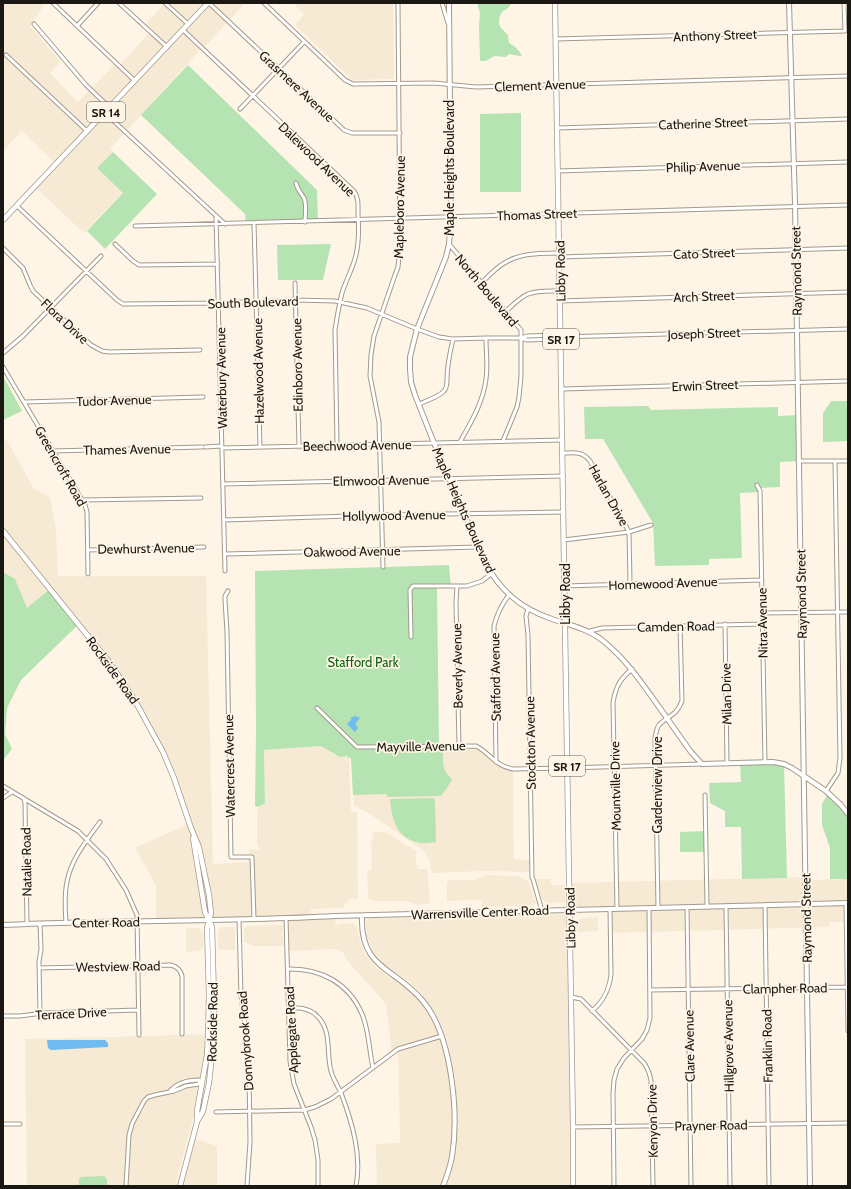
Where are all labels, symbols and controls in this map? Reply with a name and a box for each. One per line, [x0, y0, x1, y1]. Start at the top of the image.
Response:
street label: Anthony Street [673, 26, 758, 44]
street label: Grasmere Avenue [256, 47, 338, 125]
street label: Clement Avenue [494, 75, 586, 95]
street label: Maple Heights Boulevard [441, 100, 457, 236]
road number: SR 14 [87, 102, 125, 122]
street label: Catherine Street [658, 113, 749, 133]
street label: Dalewood Avenue [275, 118, 359, 200]
street label: Mapleboro Avenue [390, 155, 408, 259]
street label: Philip Avenue [666, 157, 741, 175]
street label: Thomas Street [497, 205, 578, 223]
street label: Raymond Street [787, 225, 805, 316]
street label: Libby Road [551, 240, 569, 302]
street label: Cato Street [673, 244, 736, 262]
street label: North Boulevard [452, 251, 522, 329]
street label: Arch Street [673, 287, 735, 305]
street label: South Boulevard [207, 292, 299, 312]
street label: Flora Drive [38, 295, 92, 347]
street label: Hazelwood Avenue [249, 318, 267, 424]
street label: Edinboro Avenue [288, 318, 306, 412]
street label: Joseph Street [666, 324, 741, 342]
street label: Waterbury Avenue [212, 327, 230, 429]
road number: SR 17 [543, 329, 579, 349]
street label: Erwin Street [671, 376, 739, 394]
street label: Tudor Avenue [76, 391, 152, 409]
street label: Greencroft Road [32, 423, 90, 509]
street label: Beechwood Avenue [302, 436, 412, 454]
street label: Thames Avenue [83, 440, 171, 458]
street label: Maple Heights Boulevard [429, 445, 499, 575]
street label: Harlan Drive [586, 461, 633, 529]
street label: Elmwood Avenue [333, 471, 430, 489]
street label: Hollywood Avenue [342, 506, 446, 524]
street label: Dewhurst Avenue [97, 539, 195, 557]
street label: Oakwood Avenue [303, 542, 401, 560]
street label: Raymond Street [792, 548, 810, 639]
street label: Libby Road [557, 563, 573, 625]
street label: Homewood Avenue [608, 573, 718, 593]
street label: Nitra Avenue [753, 587, 771, 658]
street label: Camden Road [637, 617, 715, 635]
street label: Beverly Avenue [448, 623, 466, 709]
street label: Stafford Avenue [486, 632, 504, 722]
street label: Rockside Road [83, 633, 143, 707]
park label: Stafford Park [327, 654, 399, 670]
street label: Milan Drive [717, 663, 735, 725]
street label: Stockton Avenue [521, 696, 539, 790]
street label: Watercrest Avenue [220, 714, 238, 818]
street label: Gardenview Drive [649, 736, 665, 834]
street label: Mayville Avenue [376, 737, 466, 755]
street label: Mountville Drive [606, 741, 624, 831]
road number: SR 17 [549, 756, 585, 776]
street label: Natalie Road [17, 827, 35, 897]
street label: Raymond Street [797, 872, 815, 963]
street label: Libby Road [561, 887, 579, 949]
street label: Warrensville Center Road [411, 902, 549, 922]
street label: Center Road [72, 913, 140, 931]
street label: Westview Road [76, 957, 160, 975]
street label: Clampher Road [742, 979, 828, 997]
street label: Rockside Road [203, 982, 221, 1062]
street label: Applegate Road [281, 986, 301, 1074]
street label: Donnybrook Road [234, 991, 256, 1091]
street label: Hillgrove Avenue [719, 999, 737, 1092]
street label: Terrace Drive [35, 1003, 107, 1023]
street label: Clare Avenue [680, 1009, 698, 1082]
street label: Franklin Road [758, 1009, 776, 1083]
street label: Kenyon Drive [643, 1084, 661, 1158]
street label: Prayner Road [674, 1116, 748, 1134]

